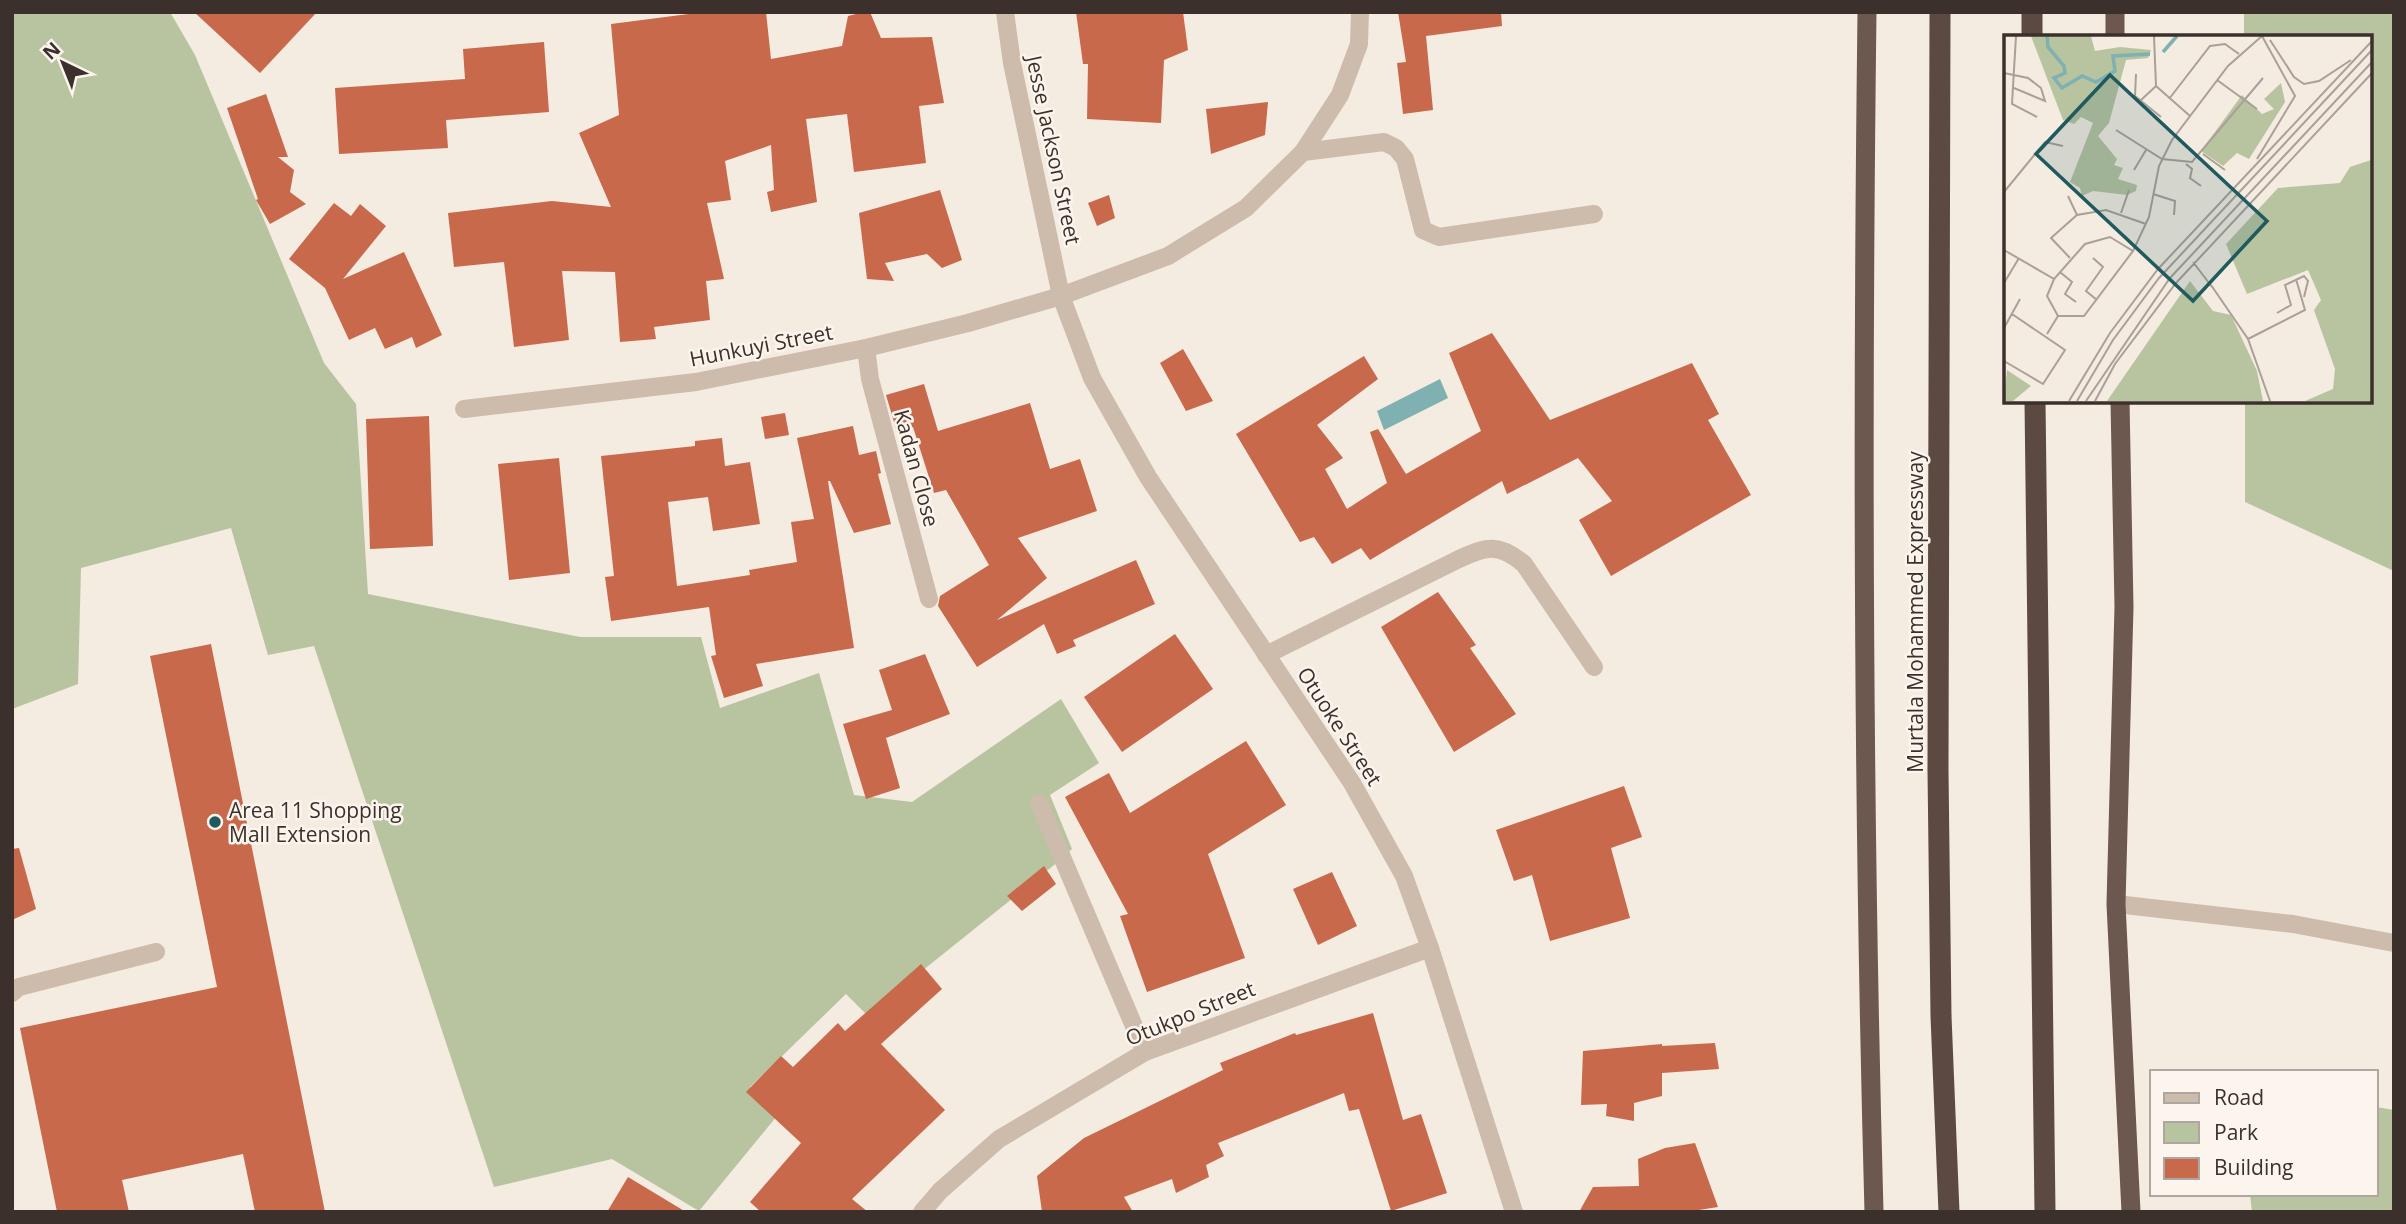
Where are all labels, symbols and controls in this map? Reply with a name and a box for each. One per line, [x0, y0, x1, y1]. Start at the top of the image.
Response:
north arrow [28, 28, 98, 98]
inset map [2004, 35, 2371, 402]
text: N [37, 36, 66, 65]
street label: Jesse Jackson Street [1020, 51, 1088, 247]
street label: Hunkuyi Street [687, 317, 835, 373]
street label: Kadan Close [888, 406, 946, 530]
street label: Murtala Mohammed Expressway [1901, 451, 1929, 773]
street label: Otuoke Street [1291, 661, 1389, 791]
place label: Area 11 Shopping Mall Extension [229, 796, 402, 848]
marker: Area 11 Shopping Mall Extension [207, 814, 223, 830]
street label: Otukpo Street [1121, 974, 1259, 1052]
legend [2150, 1070, 2378, 1196]
text: Road [2214, 1083, 2264, 1111]
text: Park [2214, 1118, 2258, 1146]
text: Building [2214, 1153, 2293, 1181]

